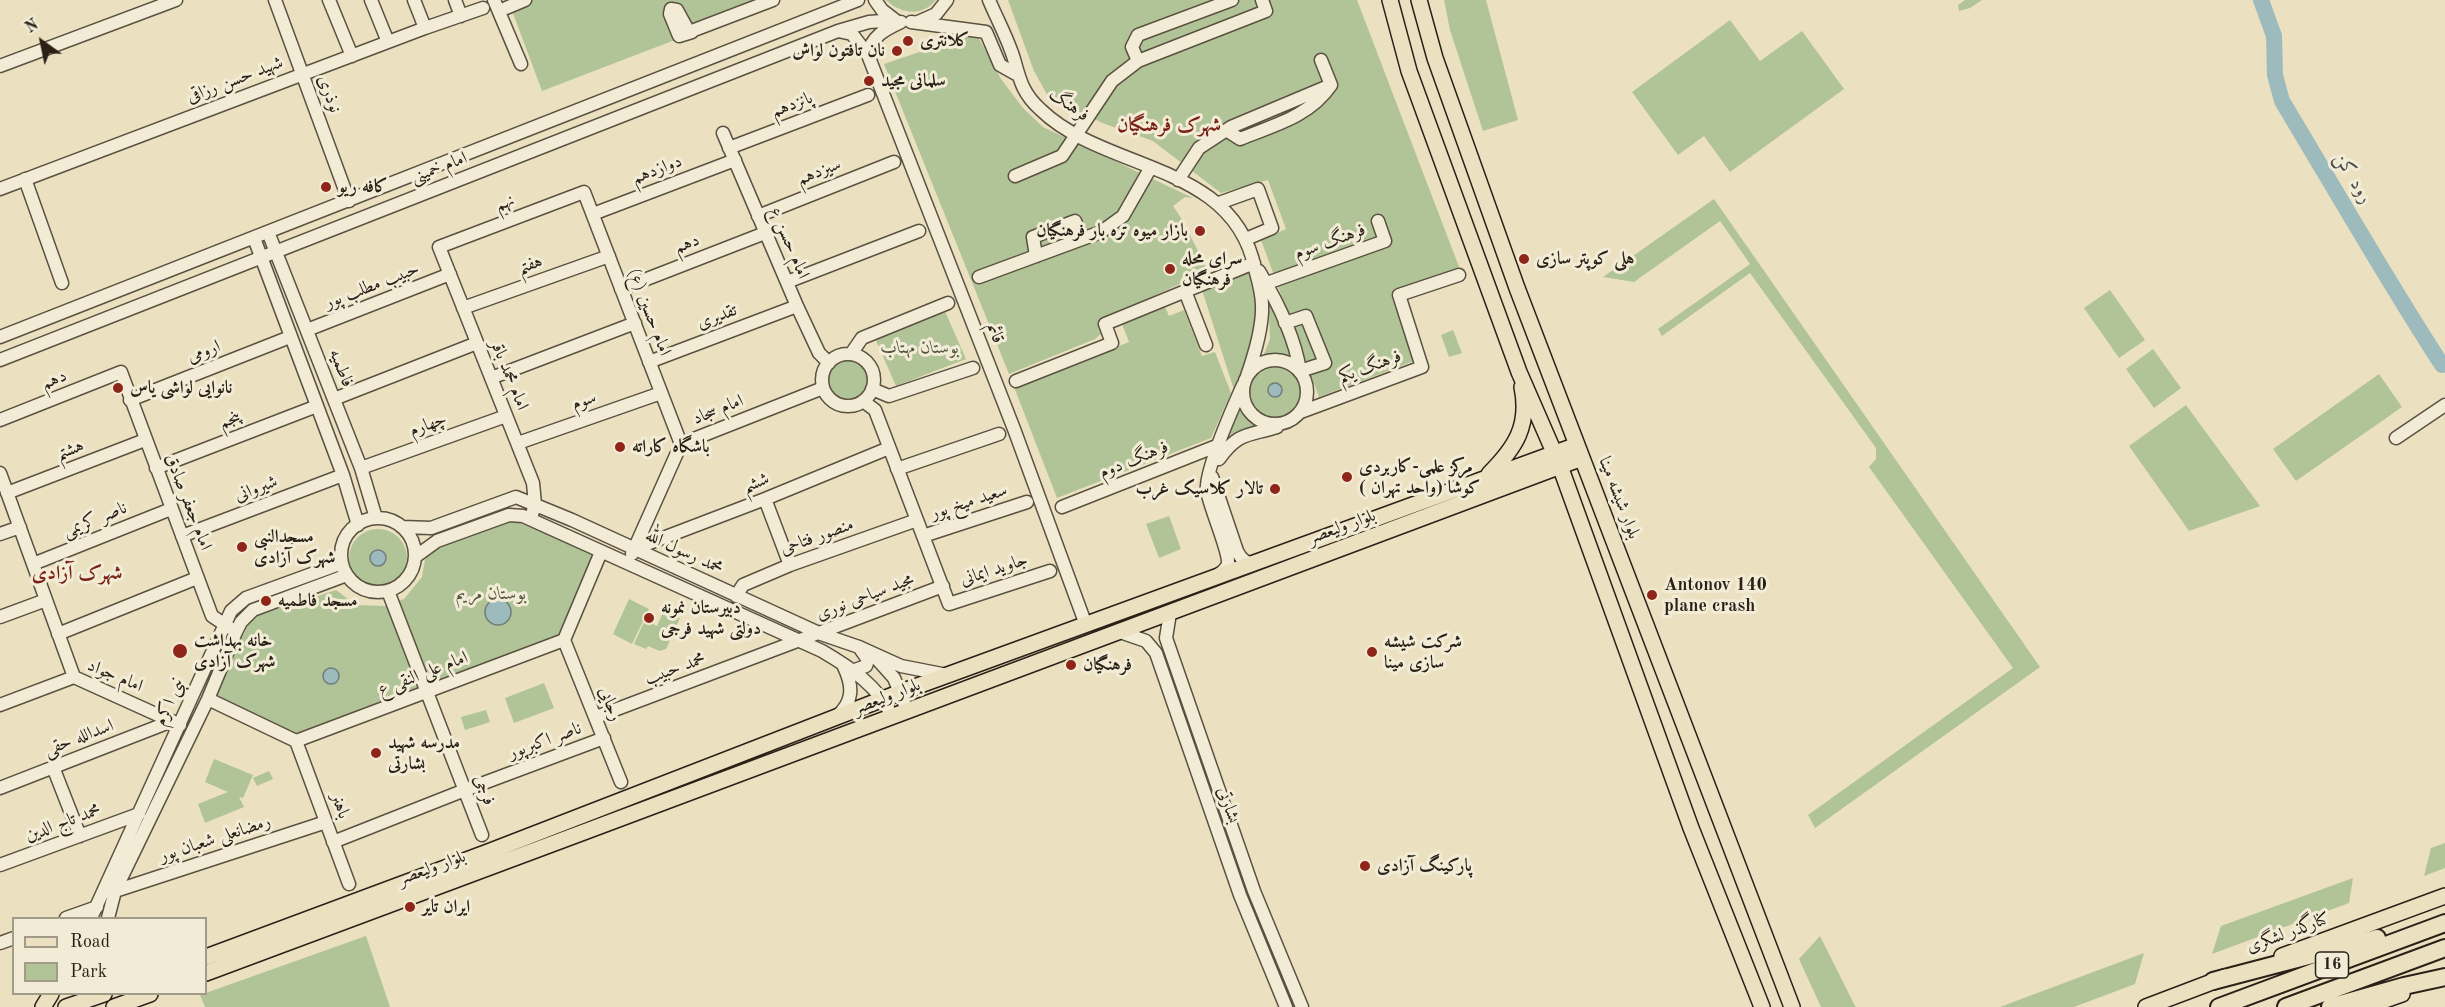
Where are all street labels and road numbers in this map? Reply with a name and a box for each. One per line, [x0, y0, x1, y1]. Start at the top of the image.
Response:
street label: شهید حسن رزاقی [184, 52, 286, 108]
street label: نوذری [312, 72, 346, 116]
street label: فرهنگ [1045, 83, 1093, 127]
street label: پانزدهم [768, 87, 816, 123]
street label: امام خمینی [408, 147, 470, 189]
street label: دوازدهم [629, 151, 685, 189]
street label: سیزدهم [794, 153, 844, 191]
street label: نهم [492, 190, 518, 216]
street label: امام حسن ع [764, 204, 814, 282]
street label: فرهنگ سوم [1292, 219, 1368, 265]
street label: دهم [671, 229, 703, 259]
street label: هفتم [515, 251, 545, 279]
street label: حبیب مطلب پور [322, 258, 422, 314]
street label: امام حسین (ع) [622, 265, 676, 359]
street label: تقدیری [694, 300, 740, 334]
street label: قائم [981, 320, 1009, 346]
street label: ارومی [184, 336, 224, 368]
street label: امام محمد باقر [485, 337, 533, 413]
street label: فاطمیه [324, 346, 358, 390]
street label: فرهنگ یکم [1336, 346, 1404, 388]
street label: دهم [38, 365, 70, 395]
street label: سوم [569, 387, 599, 415]
street label: امام سجاد [689, 390, 747, 430]
street label: پنجم [216, 406, 244, 434]
street label: چهارم [406, 408, 450, 442]
street label: هشتم [53, 435, 87, 465]
street label: فرهنگ دوم [1096, 436, 1172, 484]
street label: امام جعفر صادق [160, 451, 216, 553]
street label: بلوار شیشه مینا [1593, 454, 1645, 542]
street label: ششم [739, 468, 773, 498]
street label: شیروانی [231, 471, 281, 507]
street label: سعید میخ پور [928, 479, 1010, 525]
street label: ناصر کریمی [60, 497, 130, 543]
street label: بلوار ولیعصر [1305, 505, 1379, 549]
street label: منصور فتاحی [777, 514, 857, 560]
street label: محمد رسول الله [642, 525, 726, 579]
street label: جاوید ایمانی [958, 549, 1030, 591]
street label: مجید سیاحی نوری [813, 568, 917, 626]
street label: امام علی النقی ع [375, 647, 471, 701]
street label: محمد حبیب [642, 648, 708, 690]
street label: امام جواد [84, 655, 146, 697]
street label: بلوار ولیعصر [850, 674, 924, 720]
street label: نبی اکرم [150, 675, 190, 729]
street label: رجایی [593, 684, 627, 724]
street label: اسدالله حقی [41, 715, 117, 761]
street label: ناصر اکبرپور [506, 718, 584, 764]
street label: فرجی [468, 772, 500, 808]
street label: بشارتی [1212, 784, 1244, 826]
street label: باهنر [325, 790, 355, 822]
street label: محمد تاج الدین [22, 799, 104, 847]
street label: رمضانعلی شعبان پور [157, 811, 273, 867]
street label: بلوار ولیعصر [395, 846, 469, 890]
street label: کنارگذر لشگری [2243, 908, 2333, 958]
road number: 16 [2316, 952, 2348, 978]

